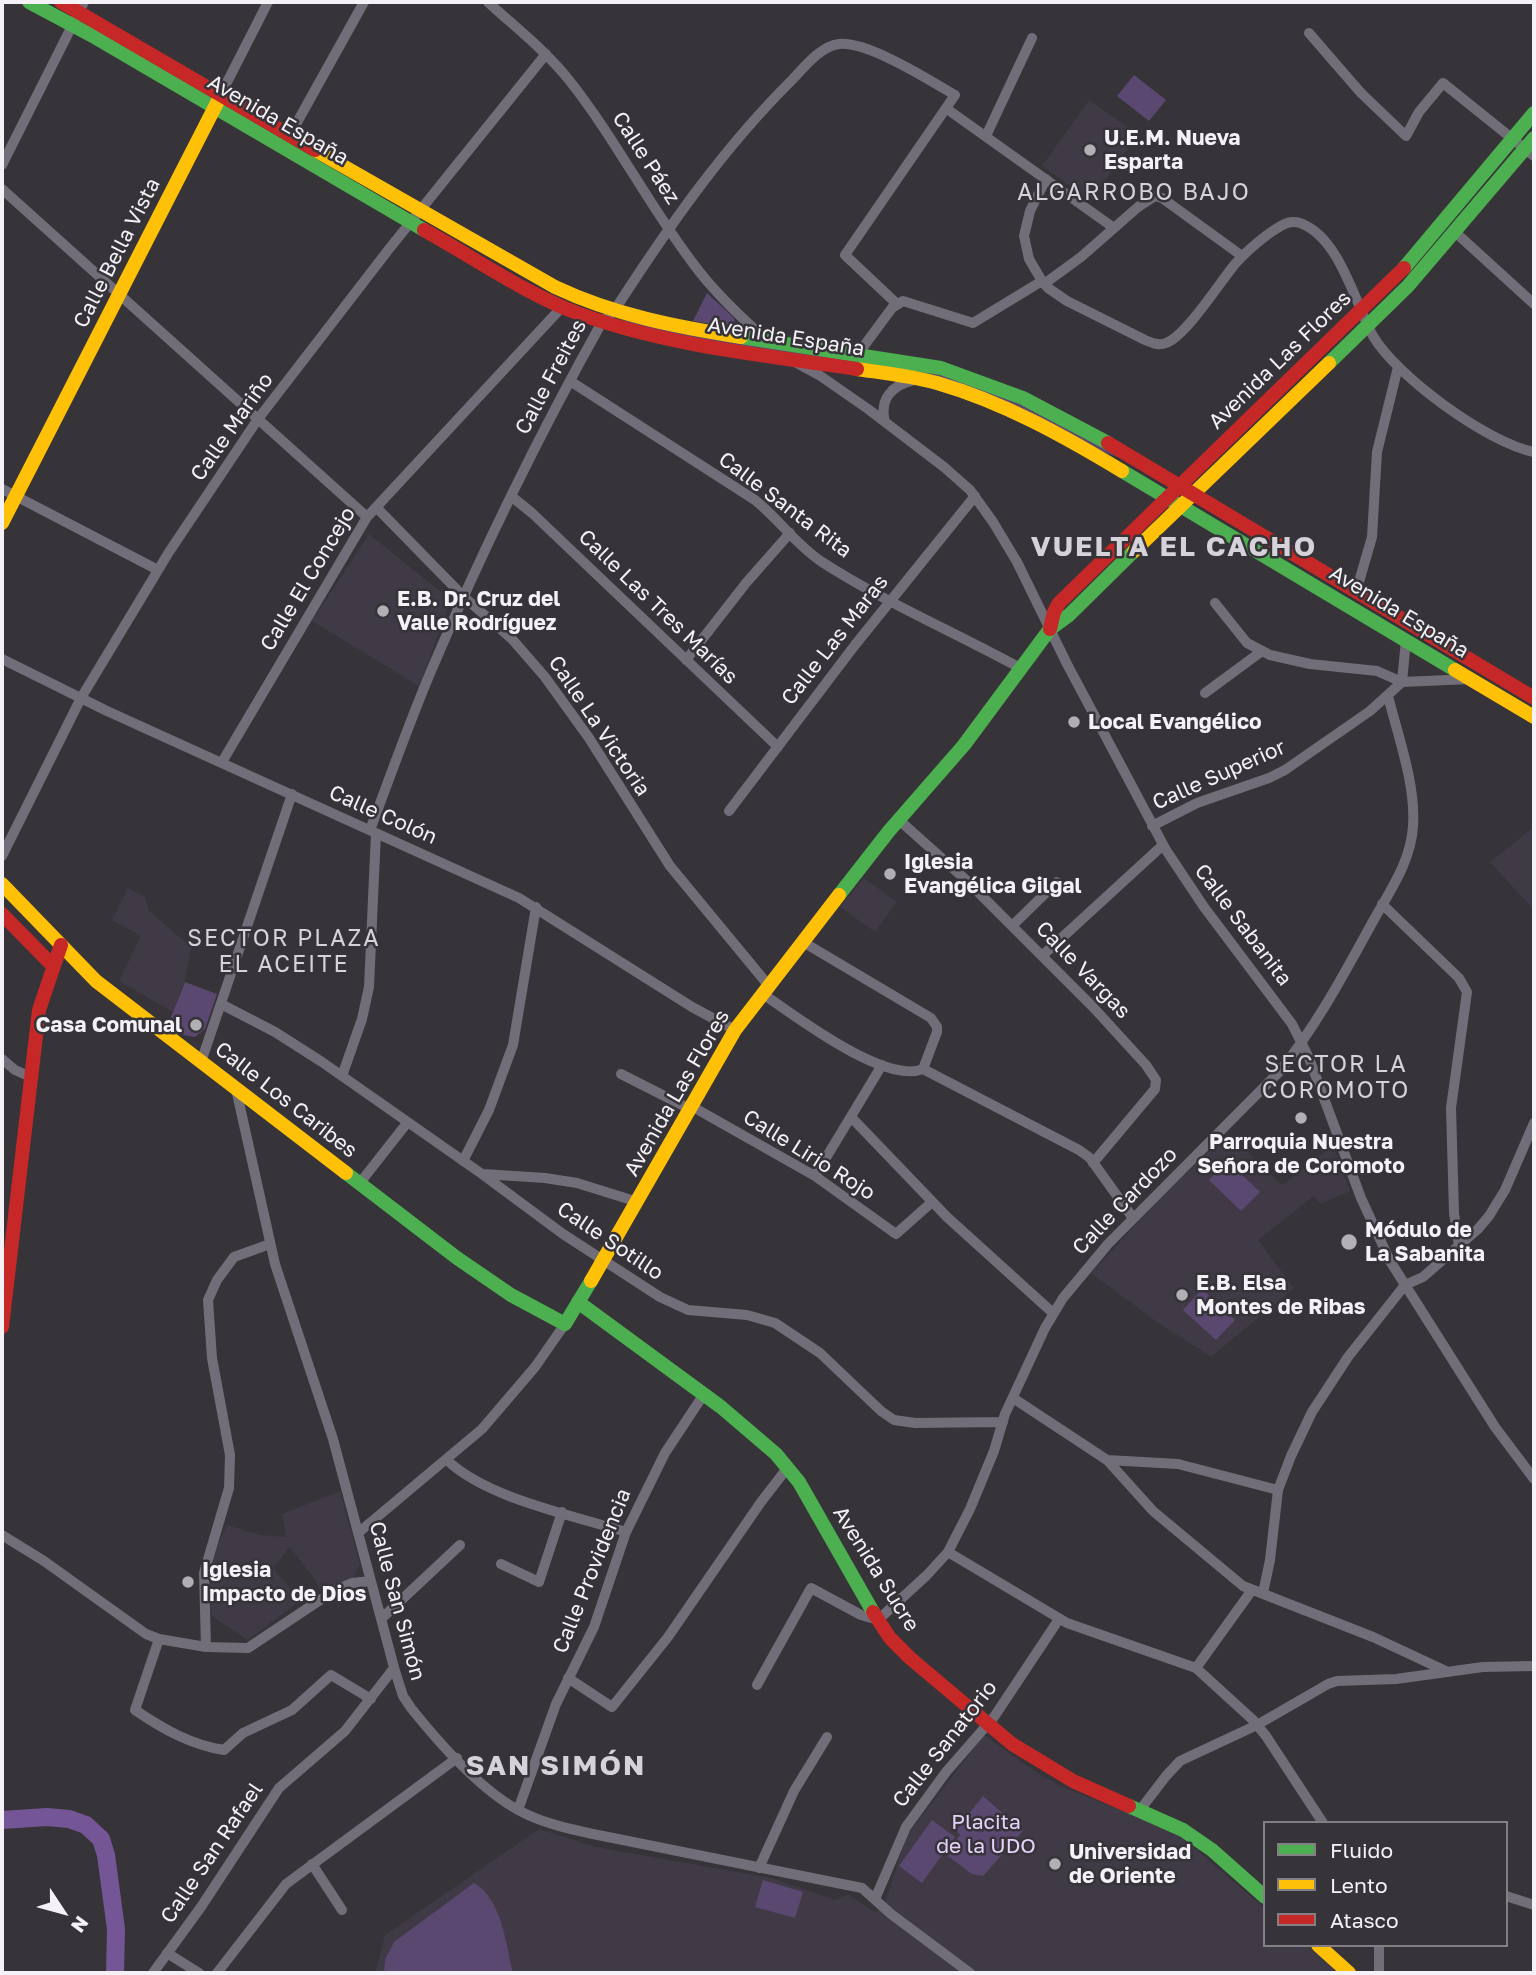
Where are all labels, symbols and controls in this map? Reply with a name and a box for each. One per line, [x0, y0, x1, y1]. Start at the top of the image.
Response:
street label: Avenida España [203, 69, 353, 171]
street label: Calle Páez [607, 107, 685, 209]
place label: U.E.M. Nueva Esparta [1104, 125, 1240, 175]
marker: U.E.M. Nueva Esparta [1082, 142, 1098, 158]
street label: Calle Bella Vista [68, 174, 166, 332]
district label: ALGARROBO BAJO [1019, 179, 1249, 207]
street label: Avenida Las Flores [1204, 286, 1356, 434]
street label: Avenida España [706, 312, 866, 362]
street label: Calle Freites [510, 315, 592, 439]
street label: Calle Mariño [186, 368, 278, 486]
street label: Calle Santa Rita [713, 447, 857, 563]
street label: Calle El Concejo [255, 503, 361, 655]
street label: Calle Las Tres Marías [573, 524, 743, 690]
district label: VUELTA EL CACHO [1033, 530, 1315, 564]
street label: Avenida España [1325, 560, 1473, 664]
street label: Calle Las Maras [776, 570, 894, 710]
place label: E.B. Dr. Cruz del Valle Rodríguez [397, 586, 560, 636]
marker: E.B. Dr. Cruz del Valle Rodríguez [375, 603, 391, 619]
street label: Calle La Victoria [543, 651, 655, 801]
place label: Local Evangélico [1088, 709, 1262, 735]
marker: Local Evangélico [1066, 714, 1082, 730]
street label: Calle Superior [1149, 734, 1289, 816]
street label: Calle Colón [325, 780, 441, 850]
place label: Iglesia Evangélica Gilgal [904, 849, 1082, 899]
street label: Calle Sabanita [1189, 859, 1297, 991]
marker: Iglesia Evangélica Gilgal [882, 866, 898, 882]
street label: Calle Vargas [1030, 916, 1136, 1024]
district label: SECTOR PLAZA EL ACEITE [189, 925, 379, 979]
street label: Avenida Las Flores [619, 1005, 735, 1181]
place label: Casa Comunal [35, 1012, 182, 1038]
marker: Casa Comunal [188, 1017, 204, 1033]
street label: Calle Los Caribes [210, 1037, 362, 1163]
district label: SECTOR LA COROMOTO [1263, 1051, 1409, 1105]
street label: Calle Lirio Rojo [738, 1104, 880, 1206]
marker: Parroquia Nuestra Señora de Coromoto [1293, 1110, 1309, 1126]
place label: Parroquia Nuestra Señora de Coromoto [1197, 1129, 1405, 1179]
street label: Calle Cardozo [1067, 1142, 1183, 1260]
street label: Calle Sotillo [552, 1196, 668, 1286]
place label: Módulo de La Sabanita [1365, 1217, 1485, 1267]
marker: Módulo de La Sabanita [1339, 1232, 1359, 1252]
place label: E.B. Elsa Montes de Ribas [1196, 1270, 1366, 1320]
marker: E.B. Elsa Montes de Ribas [1174, 1287, 1190, 1303]
street label: Calle Providencia [548, 1485, 636, 1657]
street label: Avenida Sucre [828, 1502, 924, 1636]
street label: Calle San Simón [364, 1519, 430, 1683]
place label: Iglesia Impacto de Dios [202, 1557, 367, 1607]
marker: Iglesia Impacto de Dios [180, 1574, 196, 1590]
street label: Calle Sanatorio [888, 1676, 1002, 1812]
district label: SAN SIMÓN [467, 1749, 645, 1783]
street label: Calle San Rafael [156, 1778, 268, 1928]
park label: Placita de la UDO [936, 1809, 1036, 1859]
legend [1263, 1821, 1508, 1947]
text: Fluido [1330, 1837, 1393, 1863]
place label: Universidad de Oriente [1069, 1839, 1191, 1889]
marker: Universidad de Oriente [1047, 1856, 1063, 1872]
text: Lento [1330, 1872, 1388, 1898]
north arrow [28, 1877, 98, 1947]
text: Atasco [1330, 1907, 1399, 1933]
text: N [67, 1912, 94, 1937]

